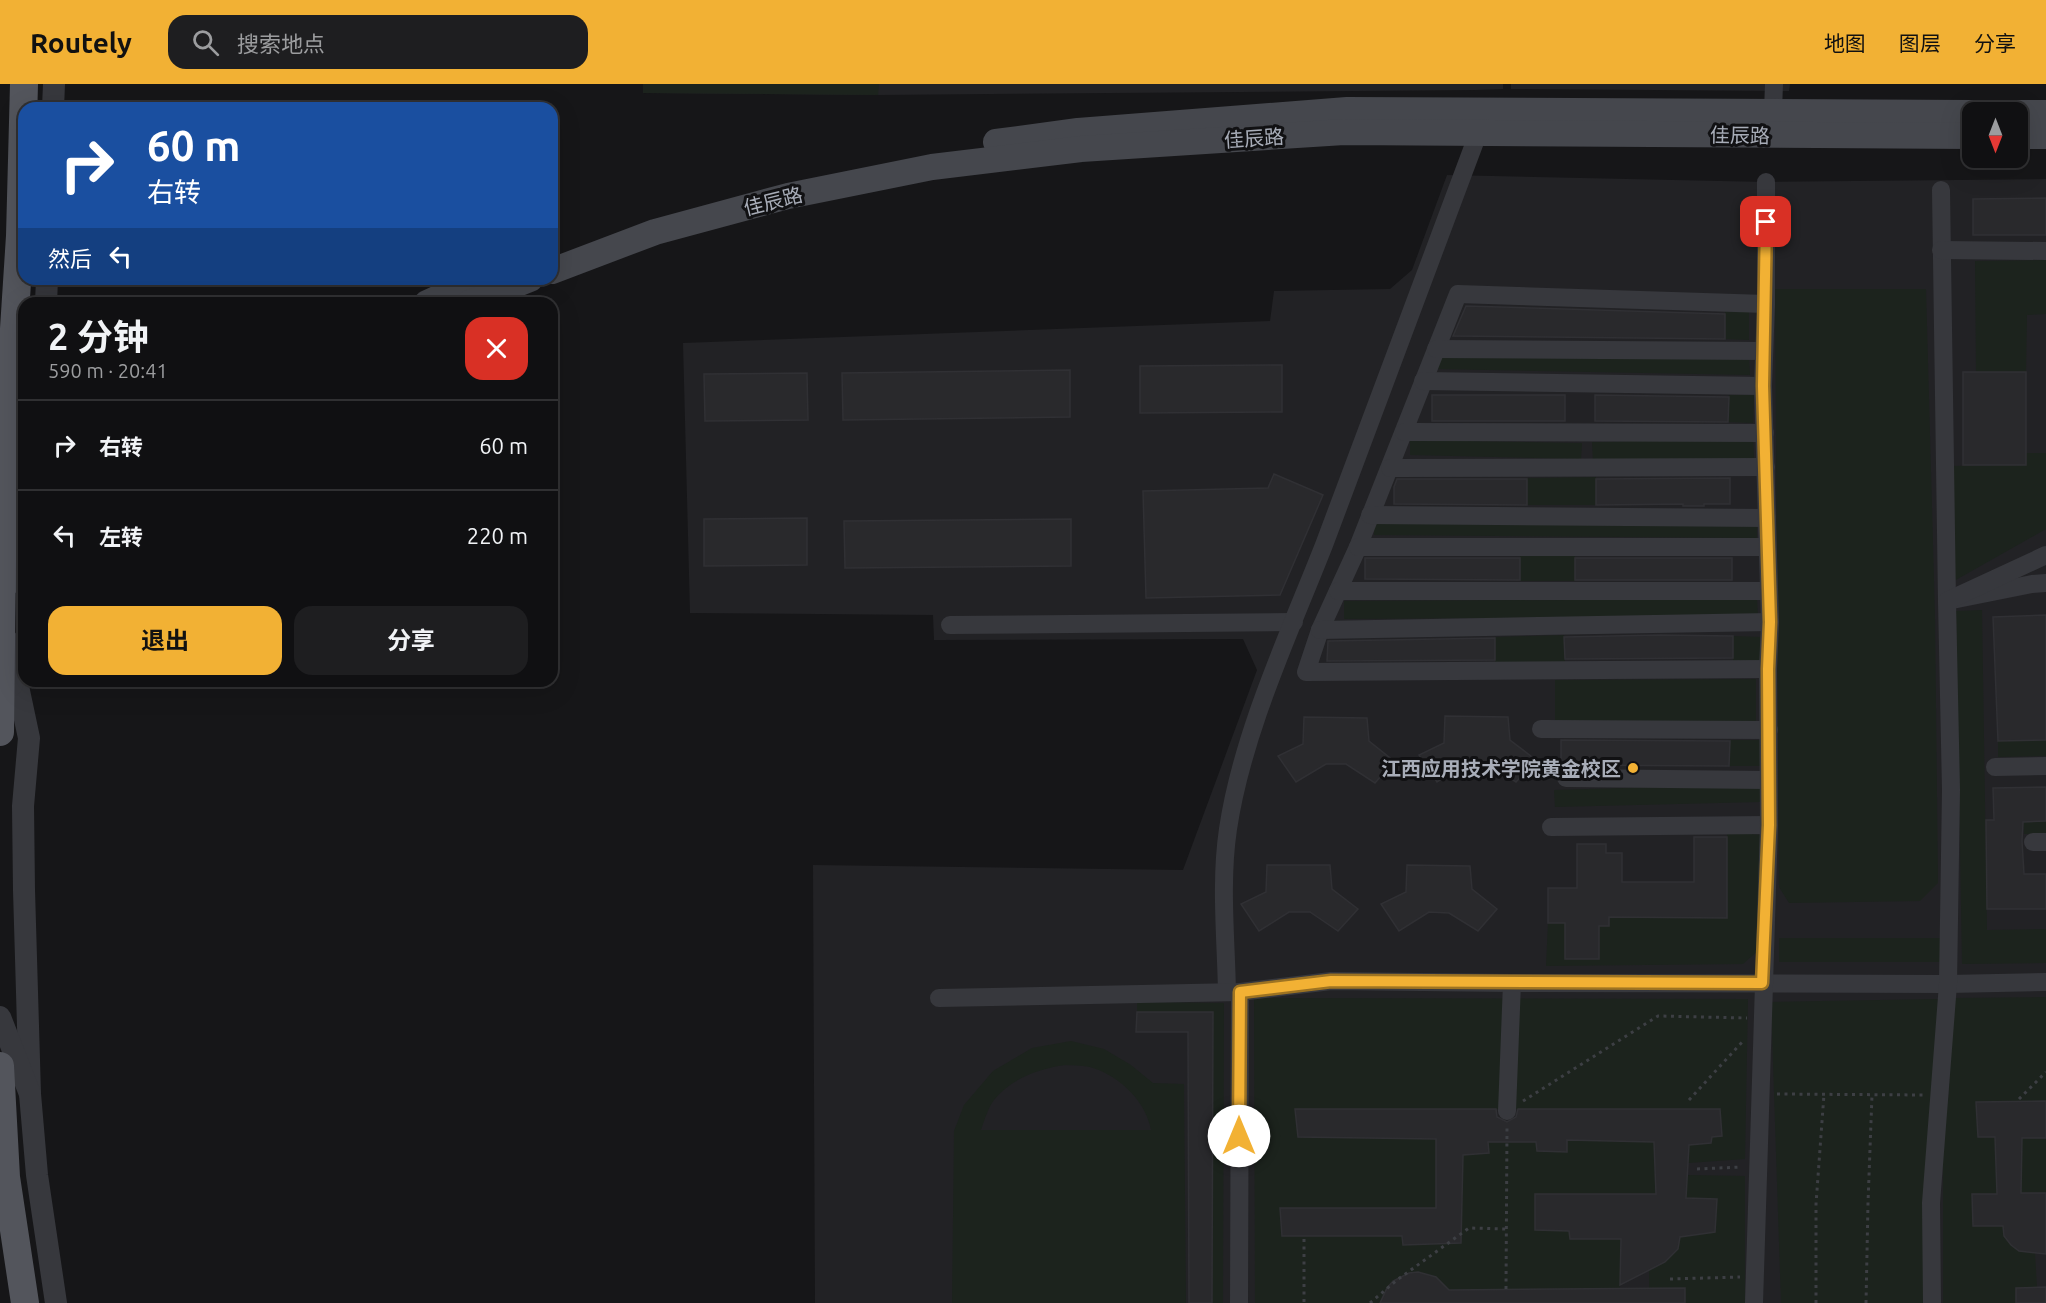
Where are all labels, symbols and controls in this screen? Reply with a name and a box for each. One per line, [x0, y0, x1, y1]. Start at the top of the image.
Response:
search box [168, 15, 588, 69]
icon: search [189, 26, 222, 59]
text: Routely [30, 27, 132, 58]
text: 搜索地点 [237, 31, 325, 56]
text: 地图 [1824, 31, 1866, 55]
text: 图层 [1899, 31, 1941, 55]
text: 分享 [1974, 31, 2016, 55]
north arrow [1962, 102, 2028, 168]
map controls [1962, 102, 2028, 168]
text: 60 m [147, 122, 241, 169]
street label: 佳辰路 [1710, 123, 1770, 147]
street label: 佳辰路 [1223, 124, 1285, 152]
icon: right [48, 126, 126, 204]
text: 右转 [147, 177, 201, 207]
street label: 佳辰路 [741, 183, 805, 219]
pin [1740, 196, 1791, 247]
icon: arrive [1749, 205, 1782, 238]
icon: left [104, 240, 137, 273]
text: 然后 [48, 246, 92, 271]
text: 2 分钟 [48, 316, 149, 357]
button: close [465, 317, 528, 380]
text: 590 m · 20:41 [48, 359, 168, 382]
icon: right [48, 429, 81, 462]
text: 60 m [479, 433, 528, 458]
text: 右转 [99, 434, 143, 459]
icon: left [48, 519, 81, 552]
text: 220 m [467, 523, 528, 548]
text: 左转 [99, 524, 143, 549]
button: 退出 [48, 606, 282, 675]
button: 分享 [294, 606, 528, 675]
place label: 江西应用技术学院黄金校区 [1381, 757, 1621, 780]
marker: 江西应用技术学院黄金校区 [1626, 761, 1640, 775]
position arrow [1207, 1104, 1271, 1168]

